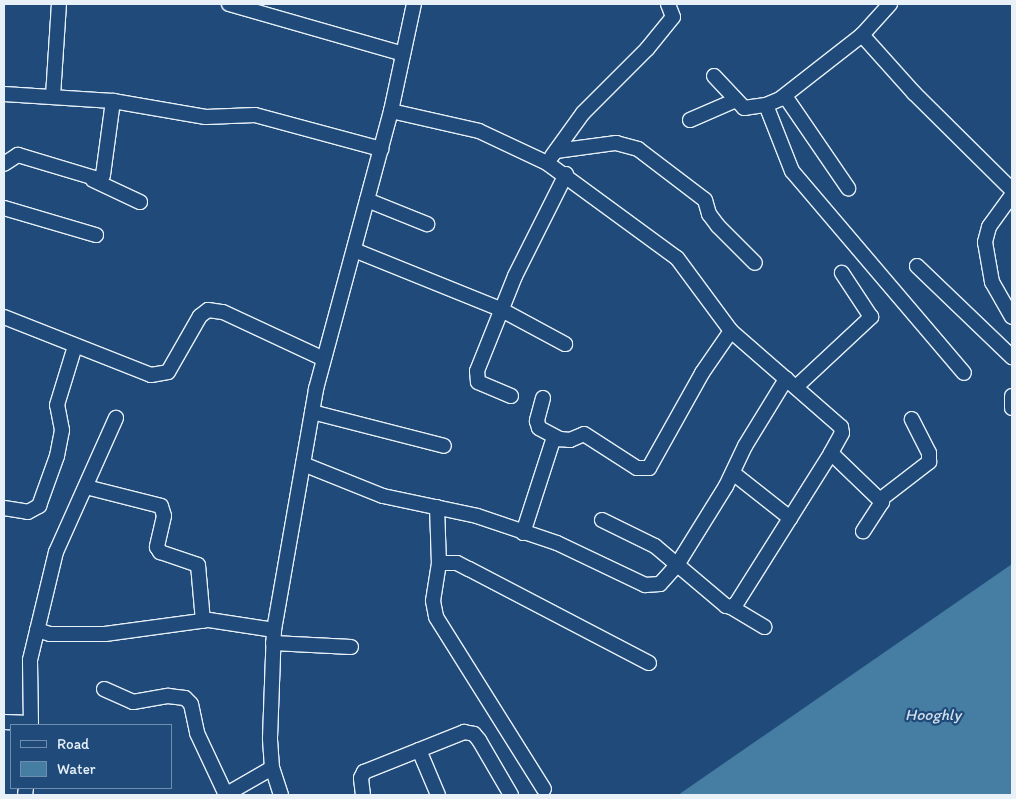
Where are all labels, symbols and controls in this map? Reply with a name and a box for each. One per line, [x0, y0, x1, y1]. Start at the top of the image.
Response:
water label: Hooghly [905, 705, 961, 725]
legend [10, 724, 172, 789]
text: Road [57, 735, 89, 753]
text: Water [57, 760, 95, 778]

